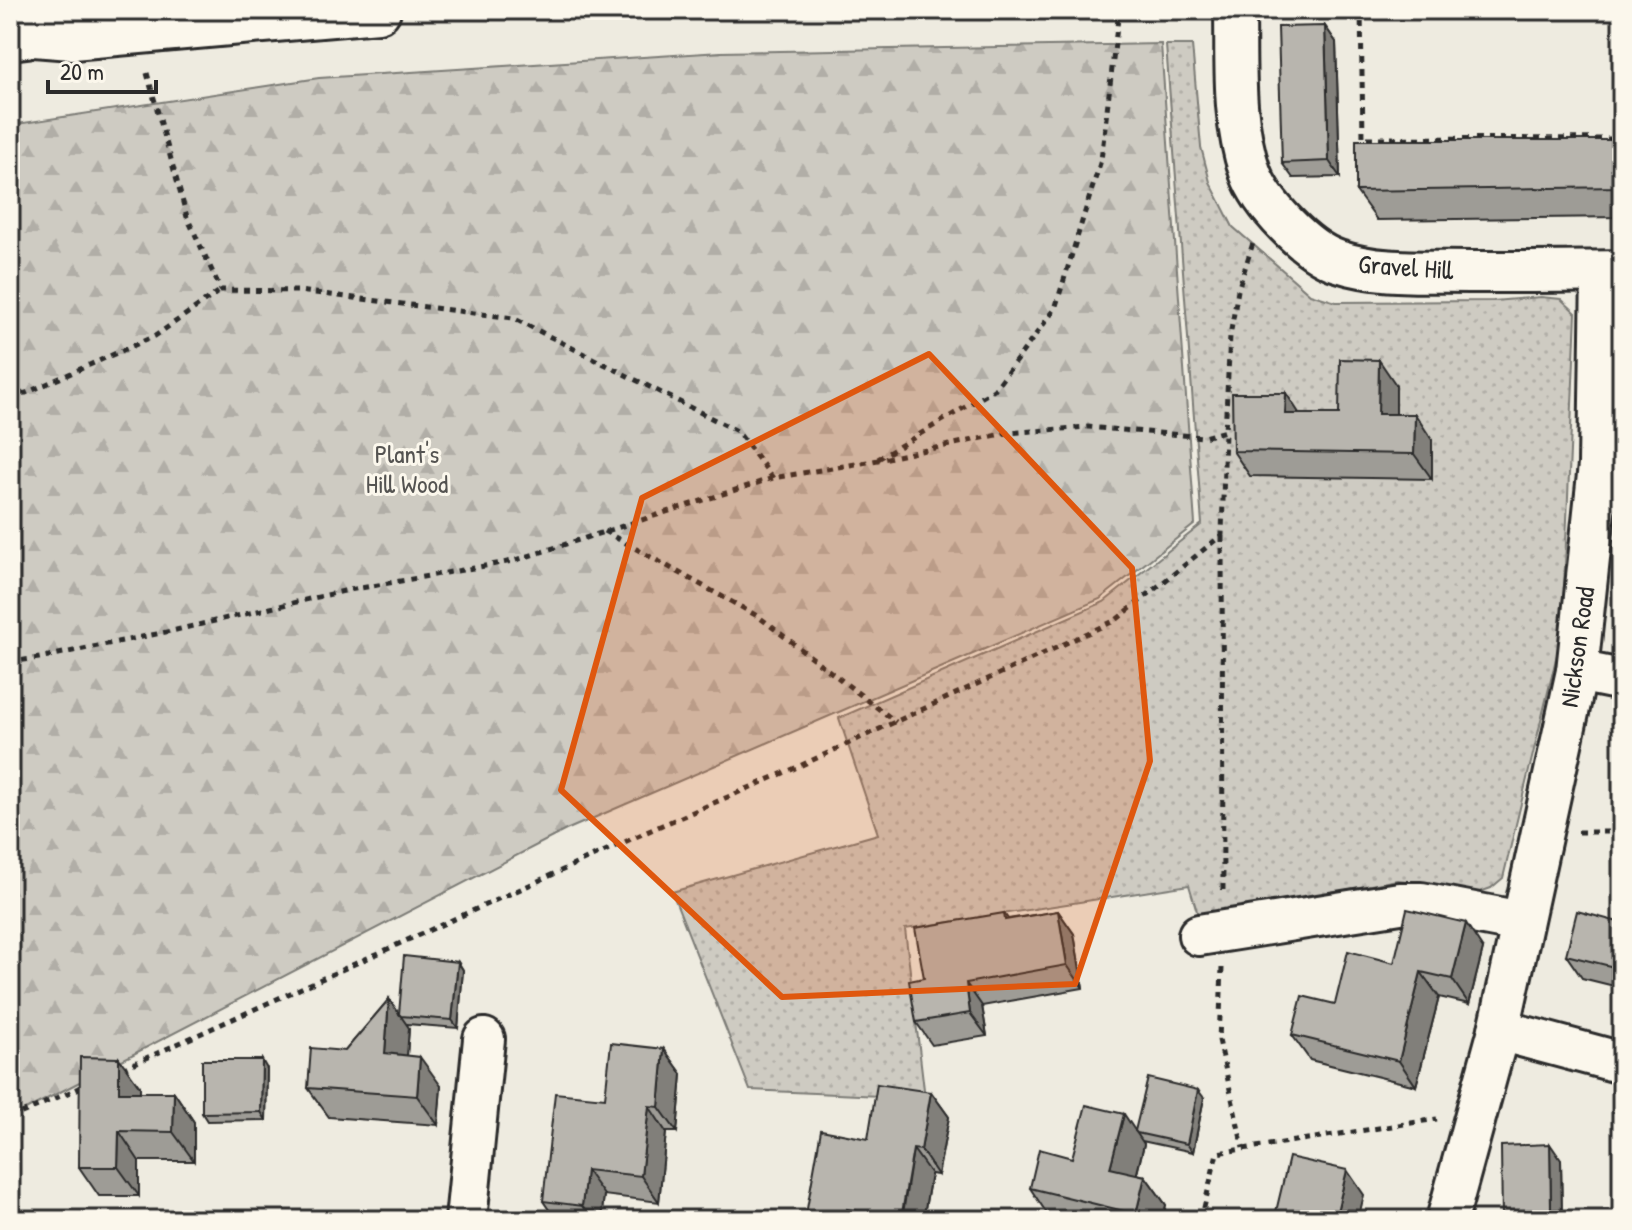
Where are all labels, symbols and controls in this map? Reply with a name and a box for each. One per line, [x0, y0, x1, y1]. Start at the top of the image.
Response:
scale bar [48, 44, 156, 94]
text: 20 m [60, 55, 104, 87]
street label: Gravel Hill [1357, 246, 1456, 287]
park label: Plant's Hill Wood [366, 436, 448, 501]
street label: Nickson Road [1551, 584, 1602, 709]

